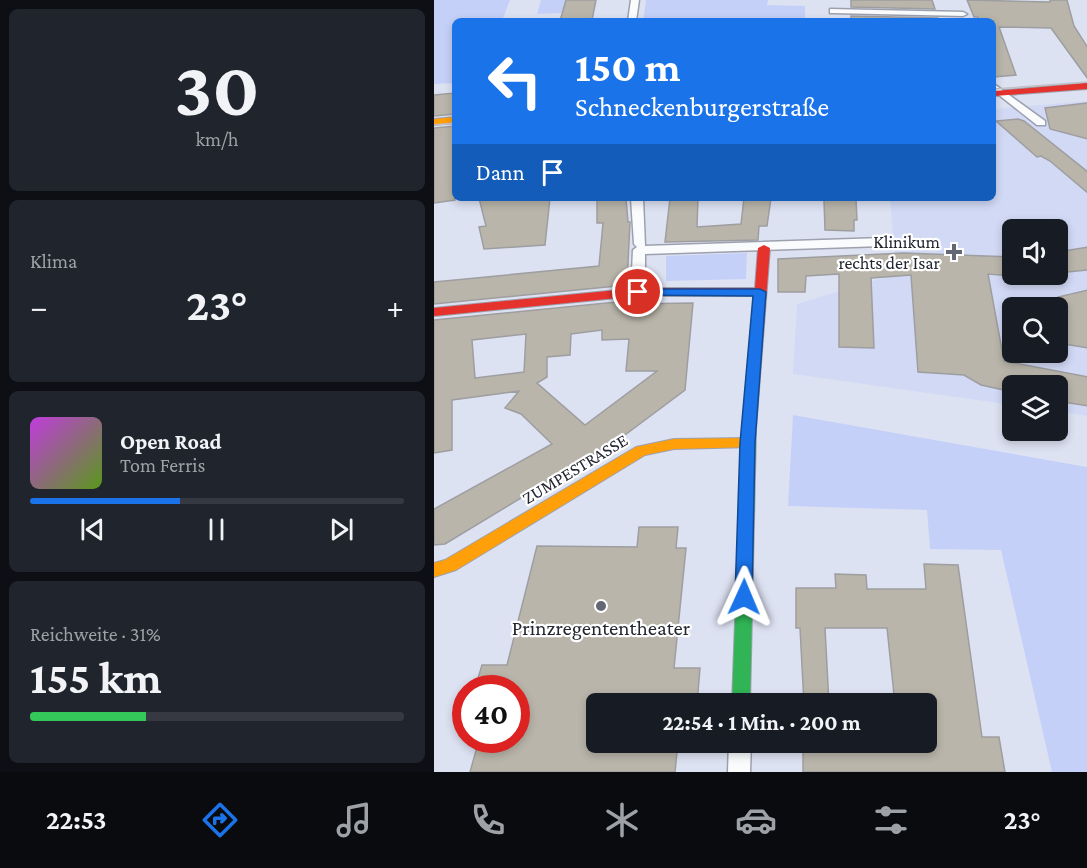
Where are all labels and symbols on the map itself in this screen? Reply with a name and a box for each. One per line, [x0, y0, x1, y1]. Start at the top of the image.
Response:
place label: Klinikum rechts der Isar [838, 232, 941, 273]
marker: Klinikum rechts der Isar [945, 243, 963, 261]
pin [612, 266, 663, 317]
street label: ZUMPESTRASSE [519, 430, 631, 508]
position arrow [712, 565, 776, 629]
marker: Prinzregententheater [594, 599, 608, 613]
place label: Prinzregententheater [512, 616, 691, 640]
speed limit sign: 40 [452, 675, 530, 753]

